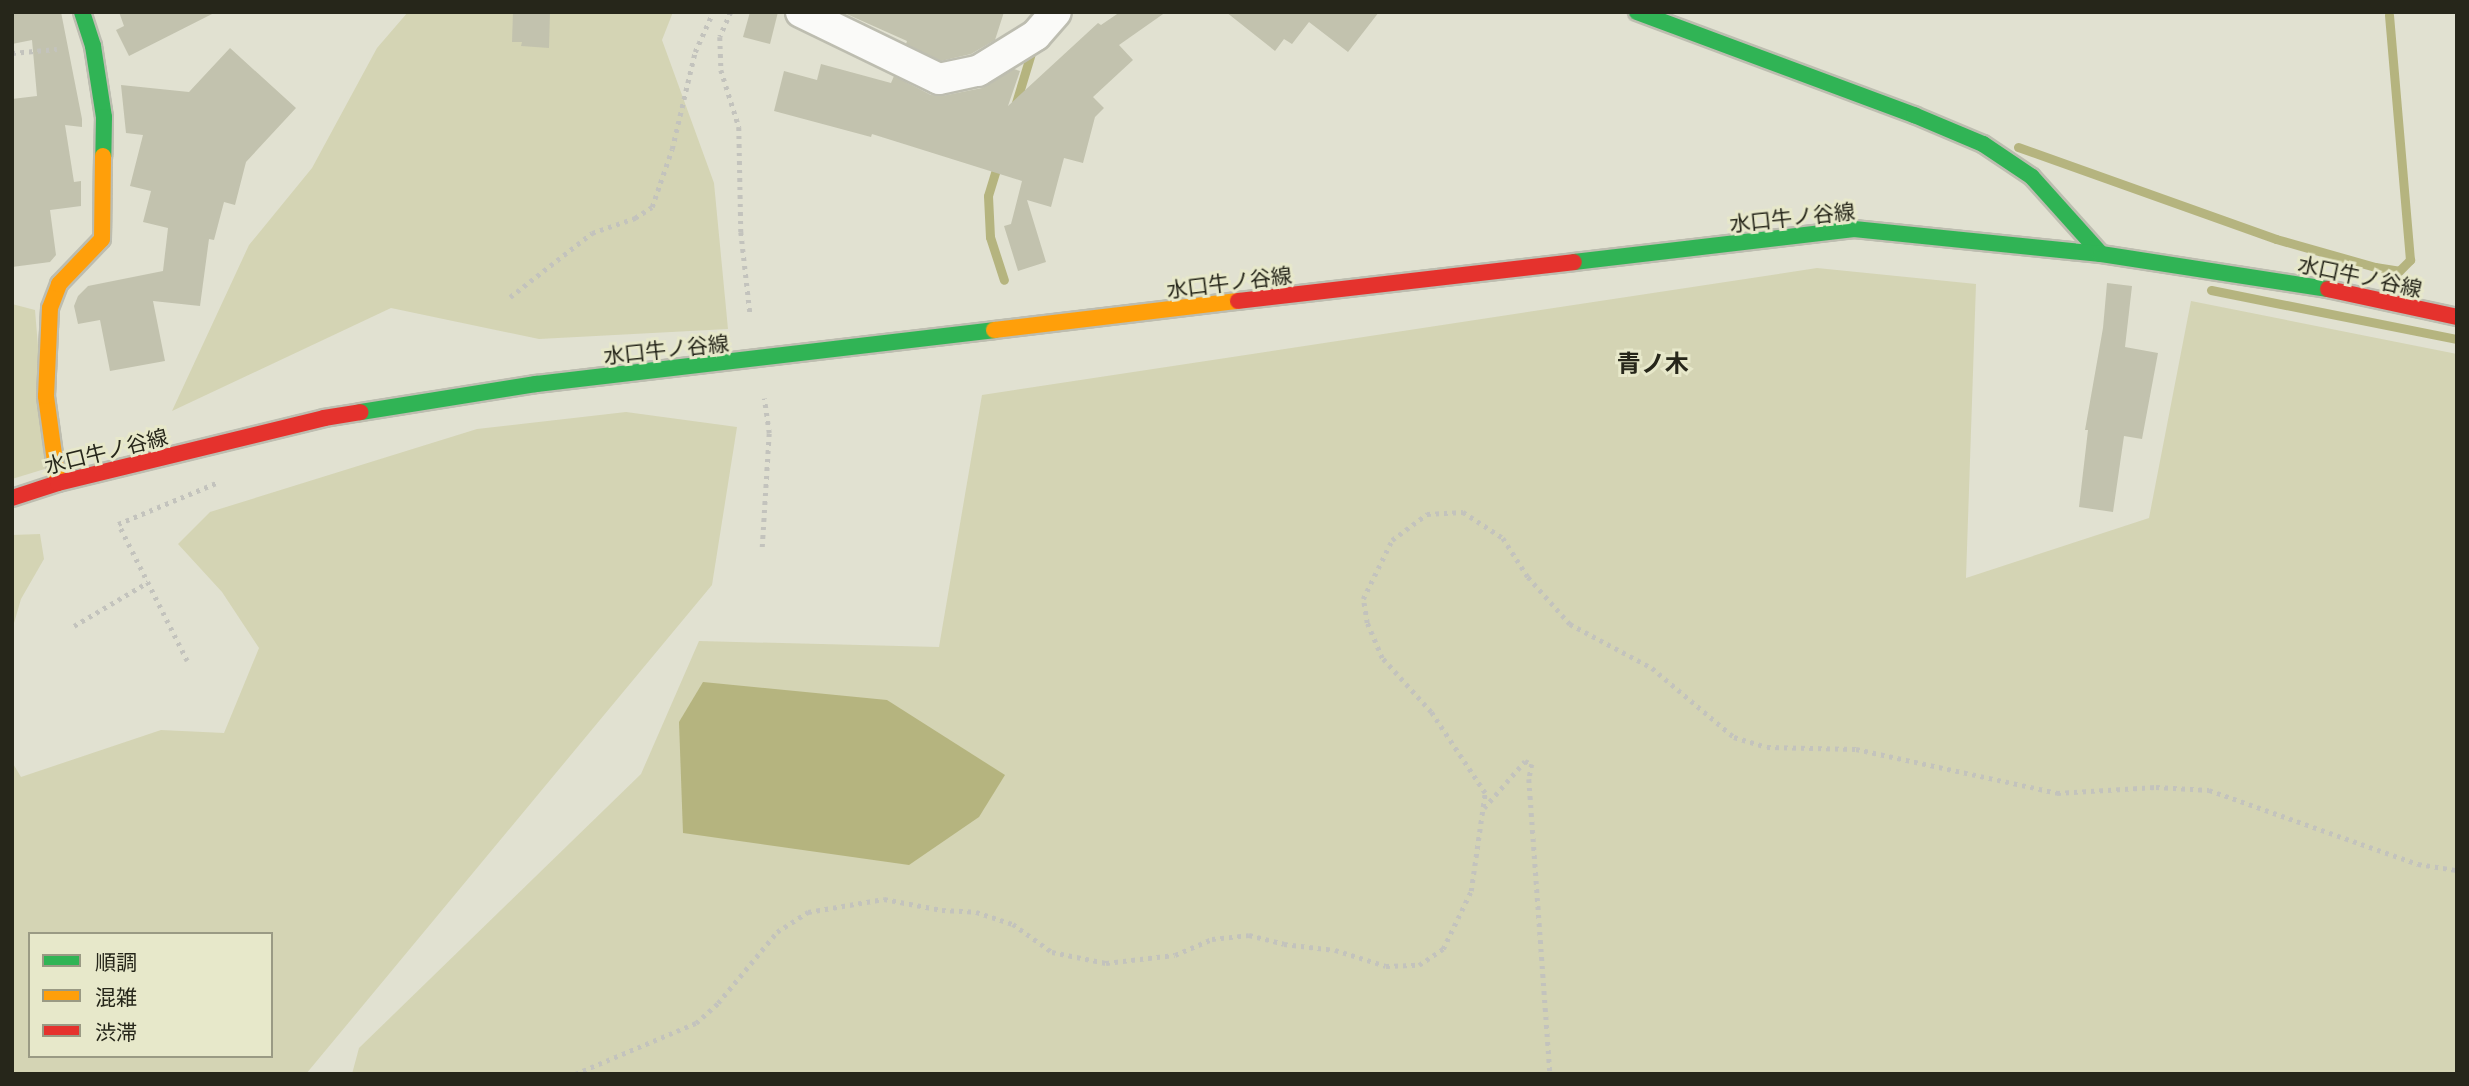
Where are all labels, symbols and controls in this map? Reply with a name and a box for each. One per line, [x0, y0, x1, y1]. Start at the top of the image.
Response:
street label: 水口牛ノ谷線 [1728, 198, 1856, 236]
street label: 水口牛ノ谷線 [2296, 251, 2424, 301]
street label: 水口牛ノ谷線 [1165, 262, 1293, 302]
street label: 水口牛ノ谷線 [602, 330, 730, 368]
district label: 青ノ木 [1617, 349, 1689, 377]
street label: 水口牛ノ谷線 [42, 424, 170, 478]
legend [28, 932, 273, 1058]
text: 順調 [95, 948, 137, 976]
text: 混雑 [95, 983, 137, 1011]
text: 渋滞 [95, 1018, 137, 1046]

